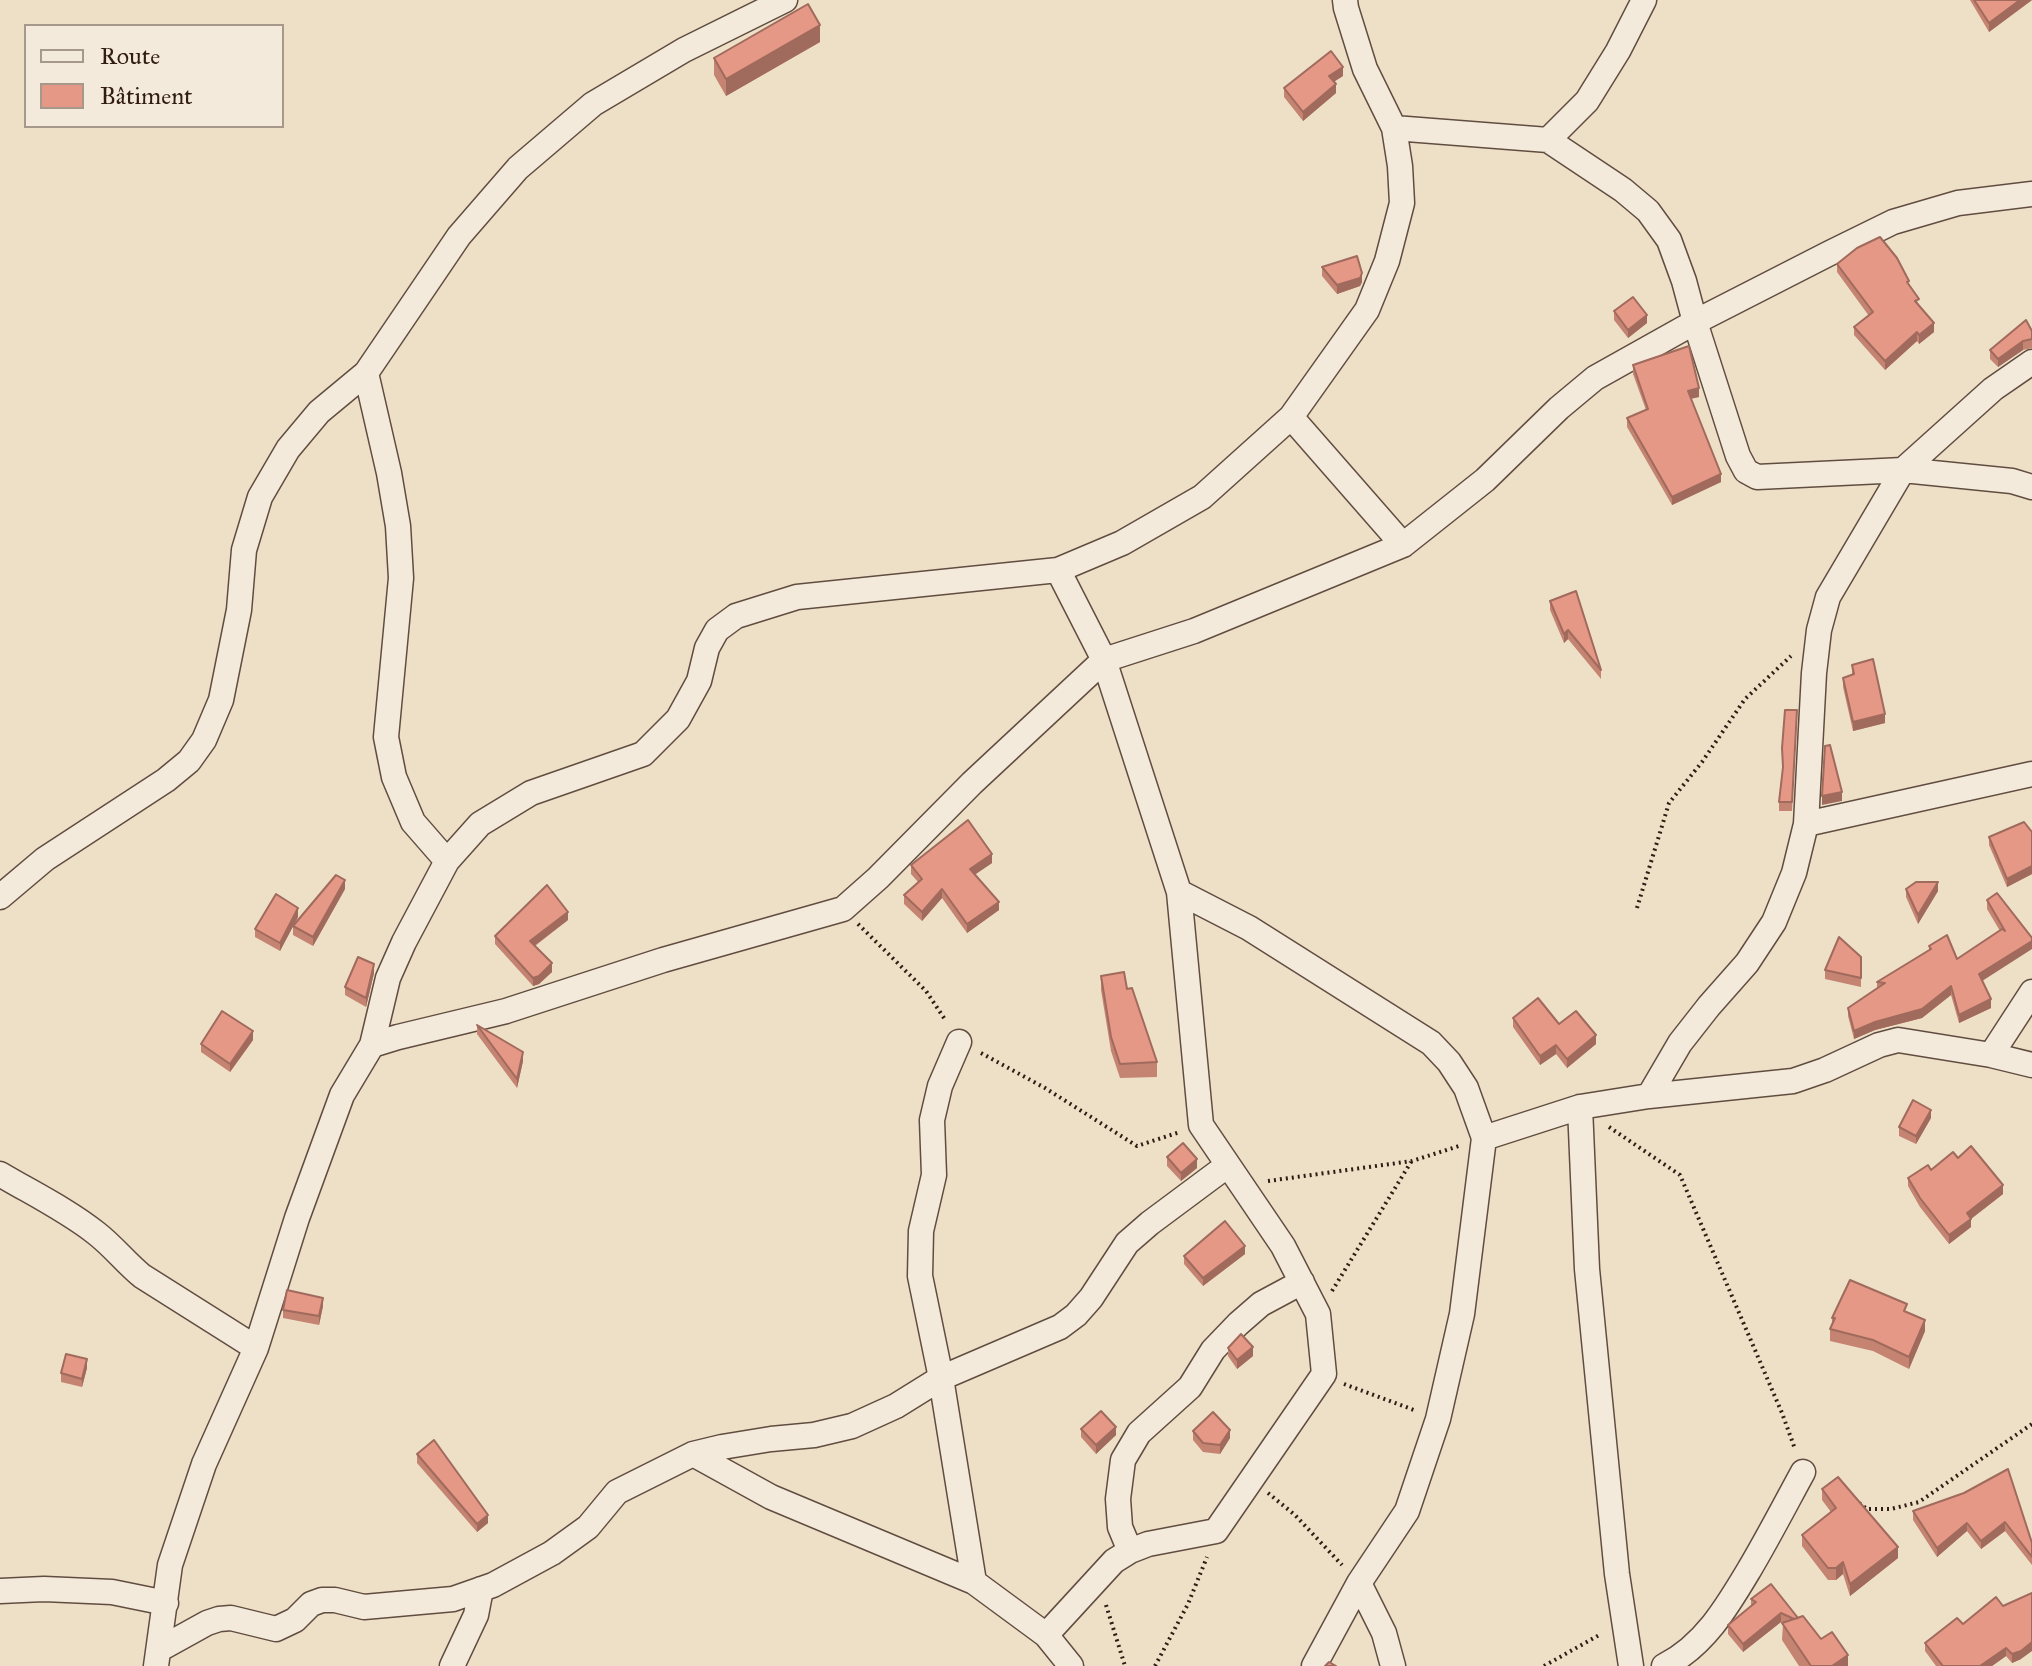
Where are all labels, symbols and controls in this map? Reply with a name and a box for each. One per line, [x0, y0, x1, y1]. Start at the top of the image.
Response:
legend [24, 24, 284, 128]
text: Route [100, 41, 160, 71]
text: Bâtiment [100, 81, 193, 111]

